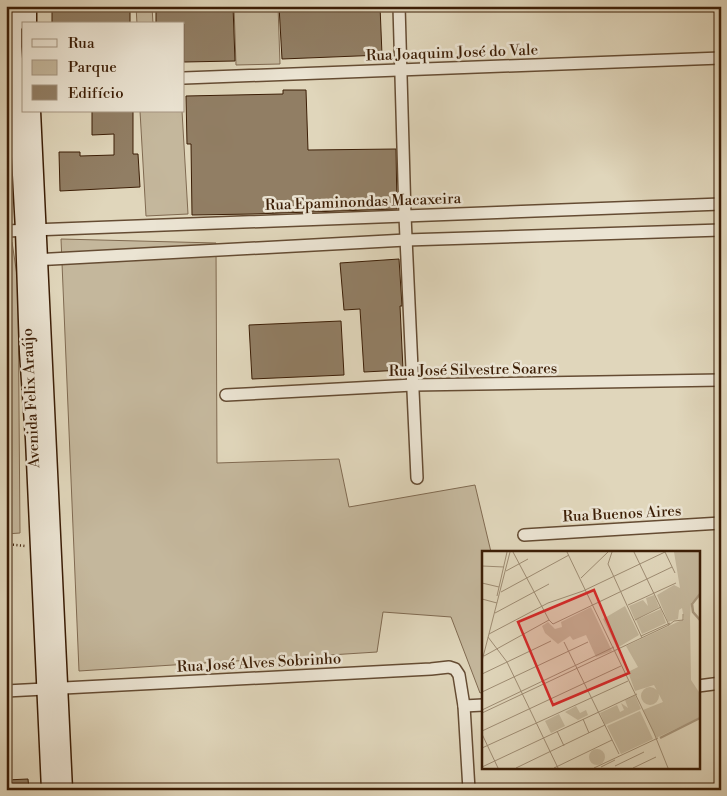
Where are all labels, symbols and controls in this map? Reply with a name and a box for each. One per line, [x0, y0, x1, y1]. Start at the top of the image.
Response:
legend [22, 22, 185, 112]
text: Rua [68, 34, 95, 53]
street label: Rua Joaquim José do Vale [366, 41, 538, 65]
text: Parque [68, 58, 117, 77]
text: Edifício [68, 84, 124, 103]
street label: Rua Epaminondas Macaxeira [265, 189, 462, 215]
street label: Avenida Felix Araújo [18, 327, 44, 470]
street label: Rua José Silvestre Soares [388, 359, 558, 381]
street label: Rua Buenos Aires [562, 501, 682, 527]
inset map [482, 551, 700, 768]
street label: Rua José Alves Sobrinho [176, 649, 342, 677]

